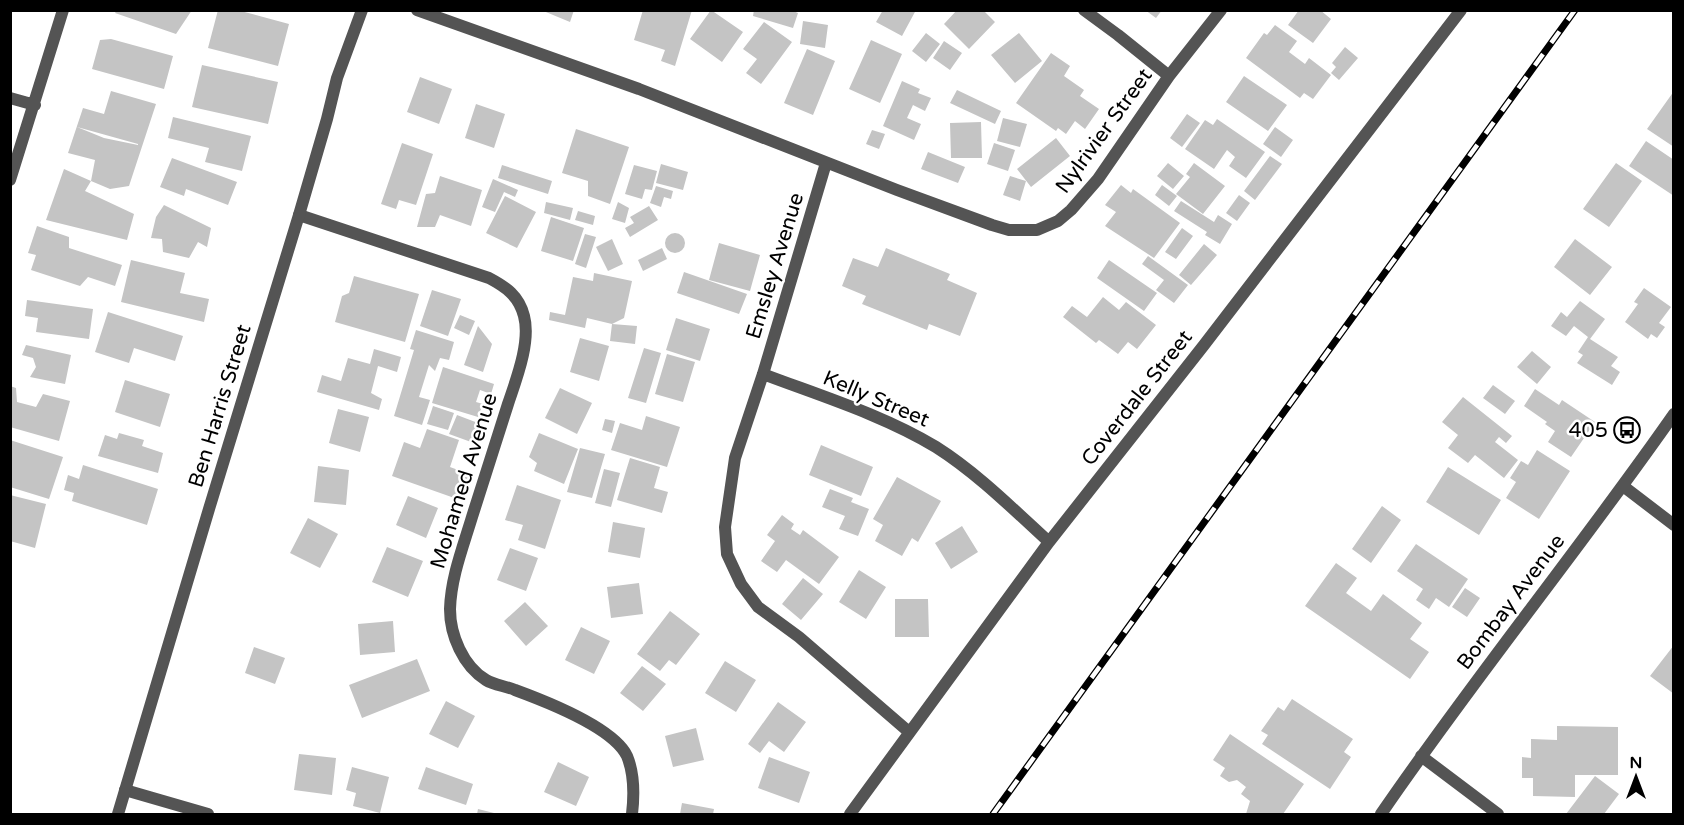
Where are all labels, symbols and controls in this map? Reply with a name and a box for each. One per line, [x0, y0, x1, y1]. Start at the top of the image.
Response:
street label: Nylrivier Street [1050, 64, 1158, 198]
street label: Emsley Avenue [741, 190, 809, 342]
street label: Ben Harris Street [183, 321, 257, 491]
street label: Coverdale Street [1076, 325, 1198, 471]
street label: Kelly Street [819, 365, 933, 433]
street label: Mohamed Avenue [425, 390, 503, 572]
bus stop icon: 405 [1612, 415, 1642, 445]
place label: 405 [1568, 418, 1608, 443]
street label: Bombay Avenue [1452, 529, 1570, 675]
north arrow [1606, 747, 1666, 807]
text: N [1630, 753, 1642, 773]

